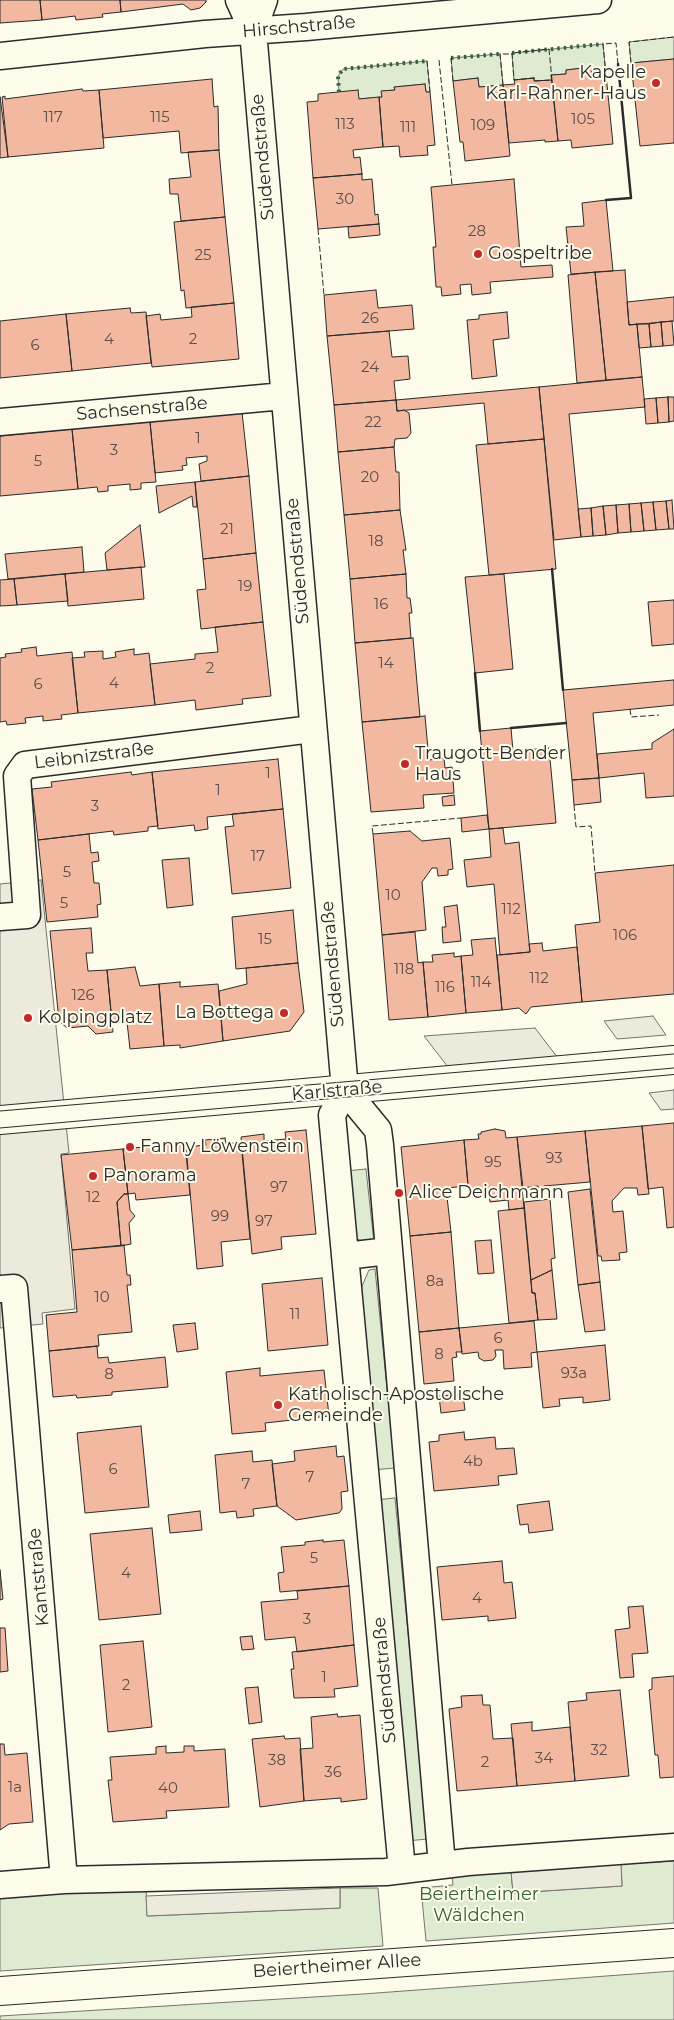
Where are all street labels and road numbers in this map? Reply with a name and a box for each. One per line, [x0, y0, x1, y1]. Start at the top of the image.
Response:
street label: Hirschstraße [241, 11, 357, 43]
street label: Südendstraße [247, 93, 279, 221]
street label: Sachsenstraße [75, 392, 209, 426]
street label: Südendstraße [282, 497, 314, 625]
street label: Leibnizstraße [33, 738, 155, 774]
street label: Südendstraße [317, 900, 349, 1028]
street label: Karlstraße [291, 1076, 383, 1106]
street label: Kantstraße [24, 1527, 54, 1627]
street label: Südendstraße [369, 1616, 401, 1744]
street label: Beiertheimer Allee [252, 1949, 422, 1983]

